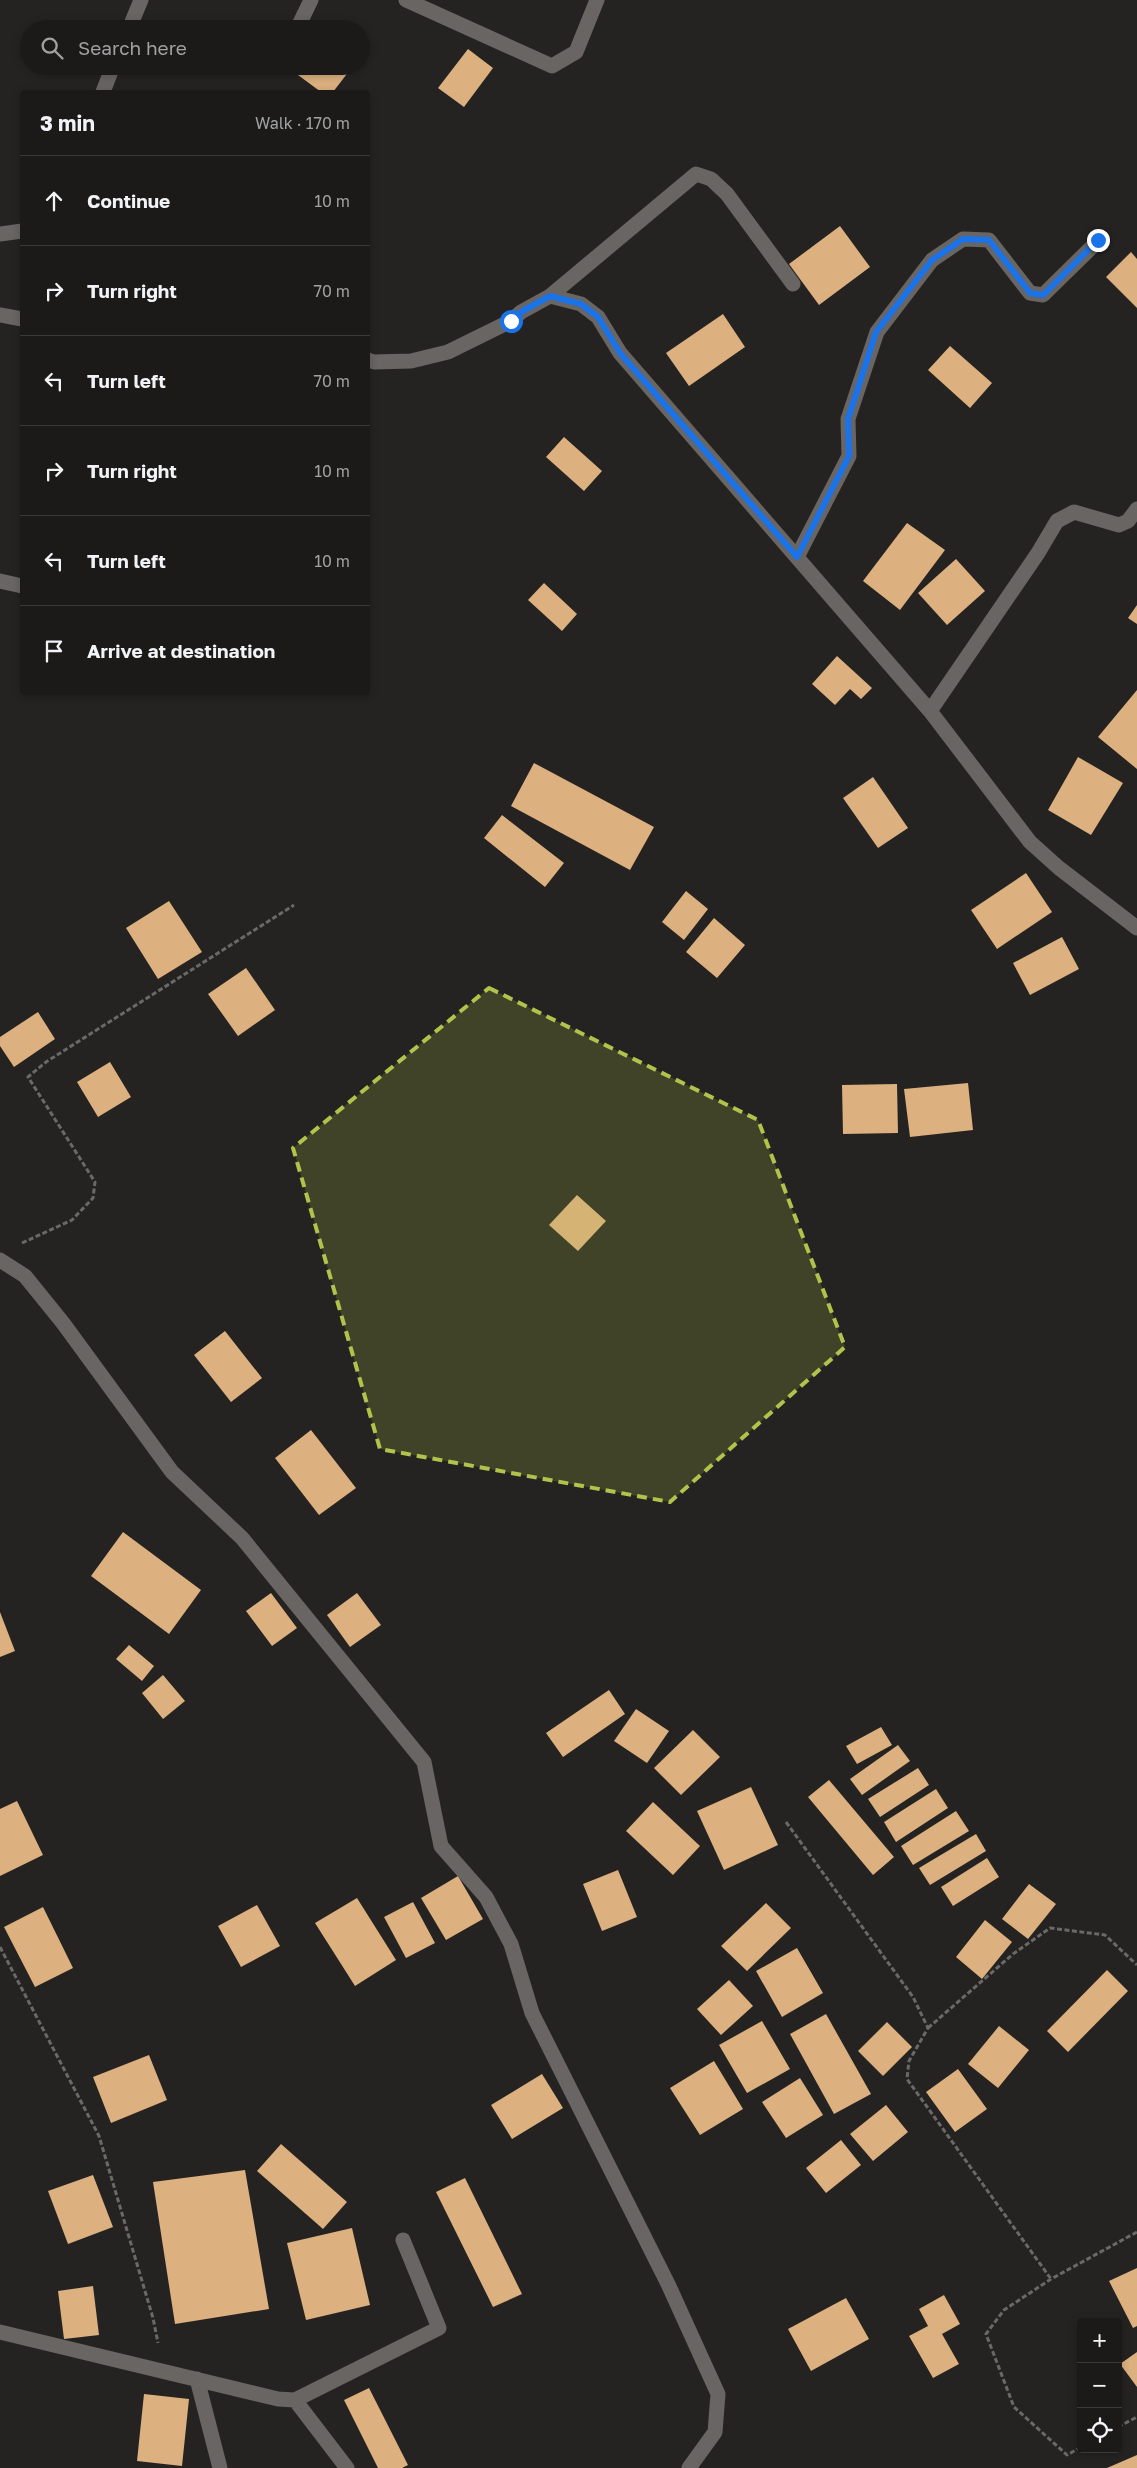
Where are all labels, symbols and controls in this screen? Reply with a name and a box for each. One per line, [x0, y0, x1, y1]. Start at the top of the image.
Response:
search box [20, 20, 370, 75]
icon: search [38, 34, 66, 62]
text: Search here [78, 36, 187, 59]
text: 3 min [40, 110, 95, 136]
text: Walk · 170 m [255, 113, 350, 133]
icon: ahead [40, 187, 68, 215]
text: Continue [87, 189, 170, 212]
text: 10 m [314, 191, 350, 211]
route end [1087, 229, 1110, 252]
icon: right [40, 277, 68, 305]
text: Turn right [87, 279, 177, 302]
text: 70 m [313, 281, 350, 301]
route start [500, 310, 523, 333]
icon: left [40, 367, 68, 395]
text: Turn left [87, 369, 166, 392]
text: 70 m [313, 371, 350, 391]
icon: right [40, 457, 68, 485]
text: Turn right [87, 459, 177, 482]
text: 10 m [314, 461, 350, 481]
icon: left [40, 547, 68, 575]
text: Turn left [87, 549, 166, 572]
text: 10 m [314, 551, 350, 571]
icon: arrive [40, 637, 68, 665]
text: Arrive at destination [87, 639, 275, 662]
map controls [1077, 2318, 1122, 2453]
button: + [1077, 2318, 1122, 2363]
button: − [1077, 2363, 1122, 2408]
button: locate [1077, 2408, 1122, 2453]

